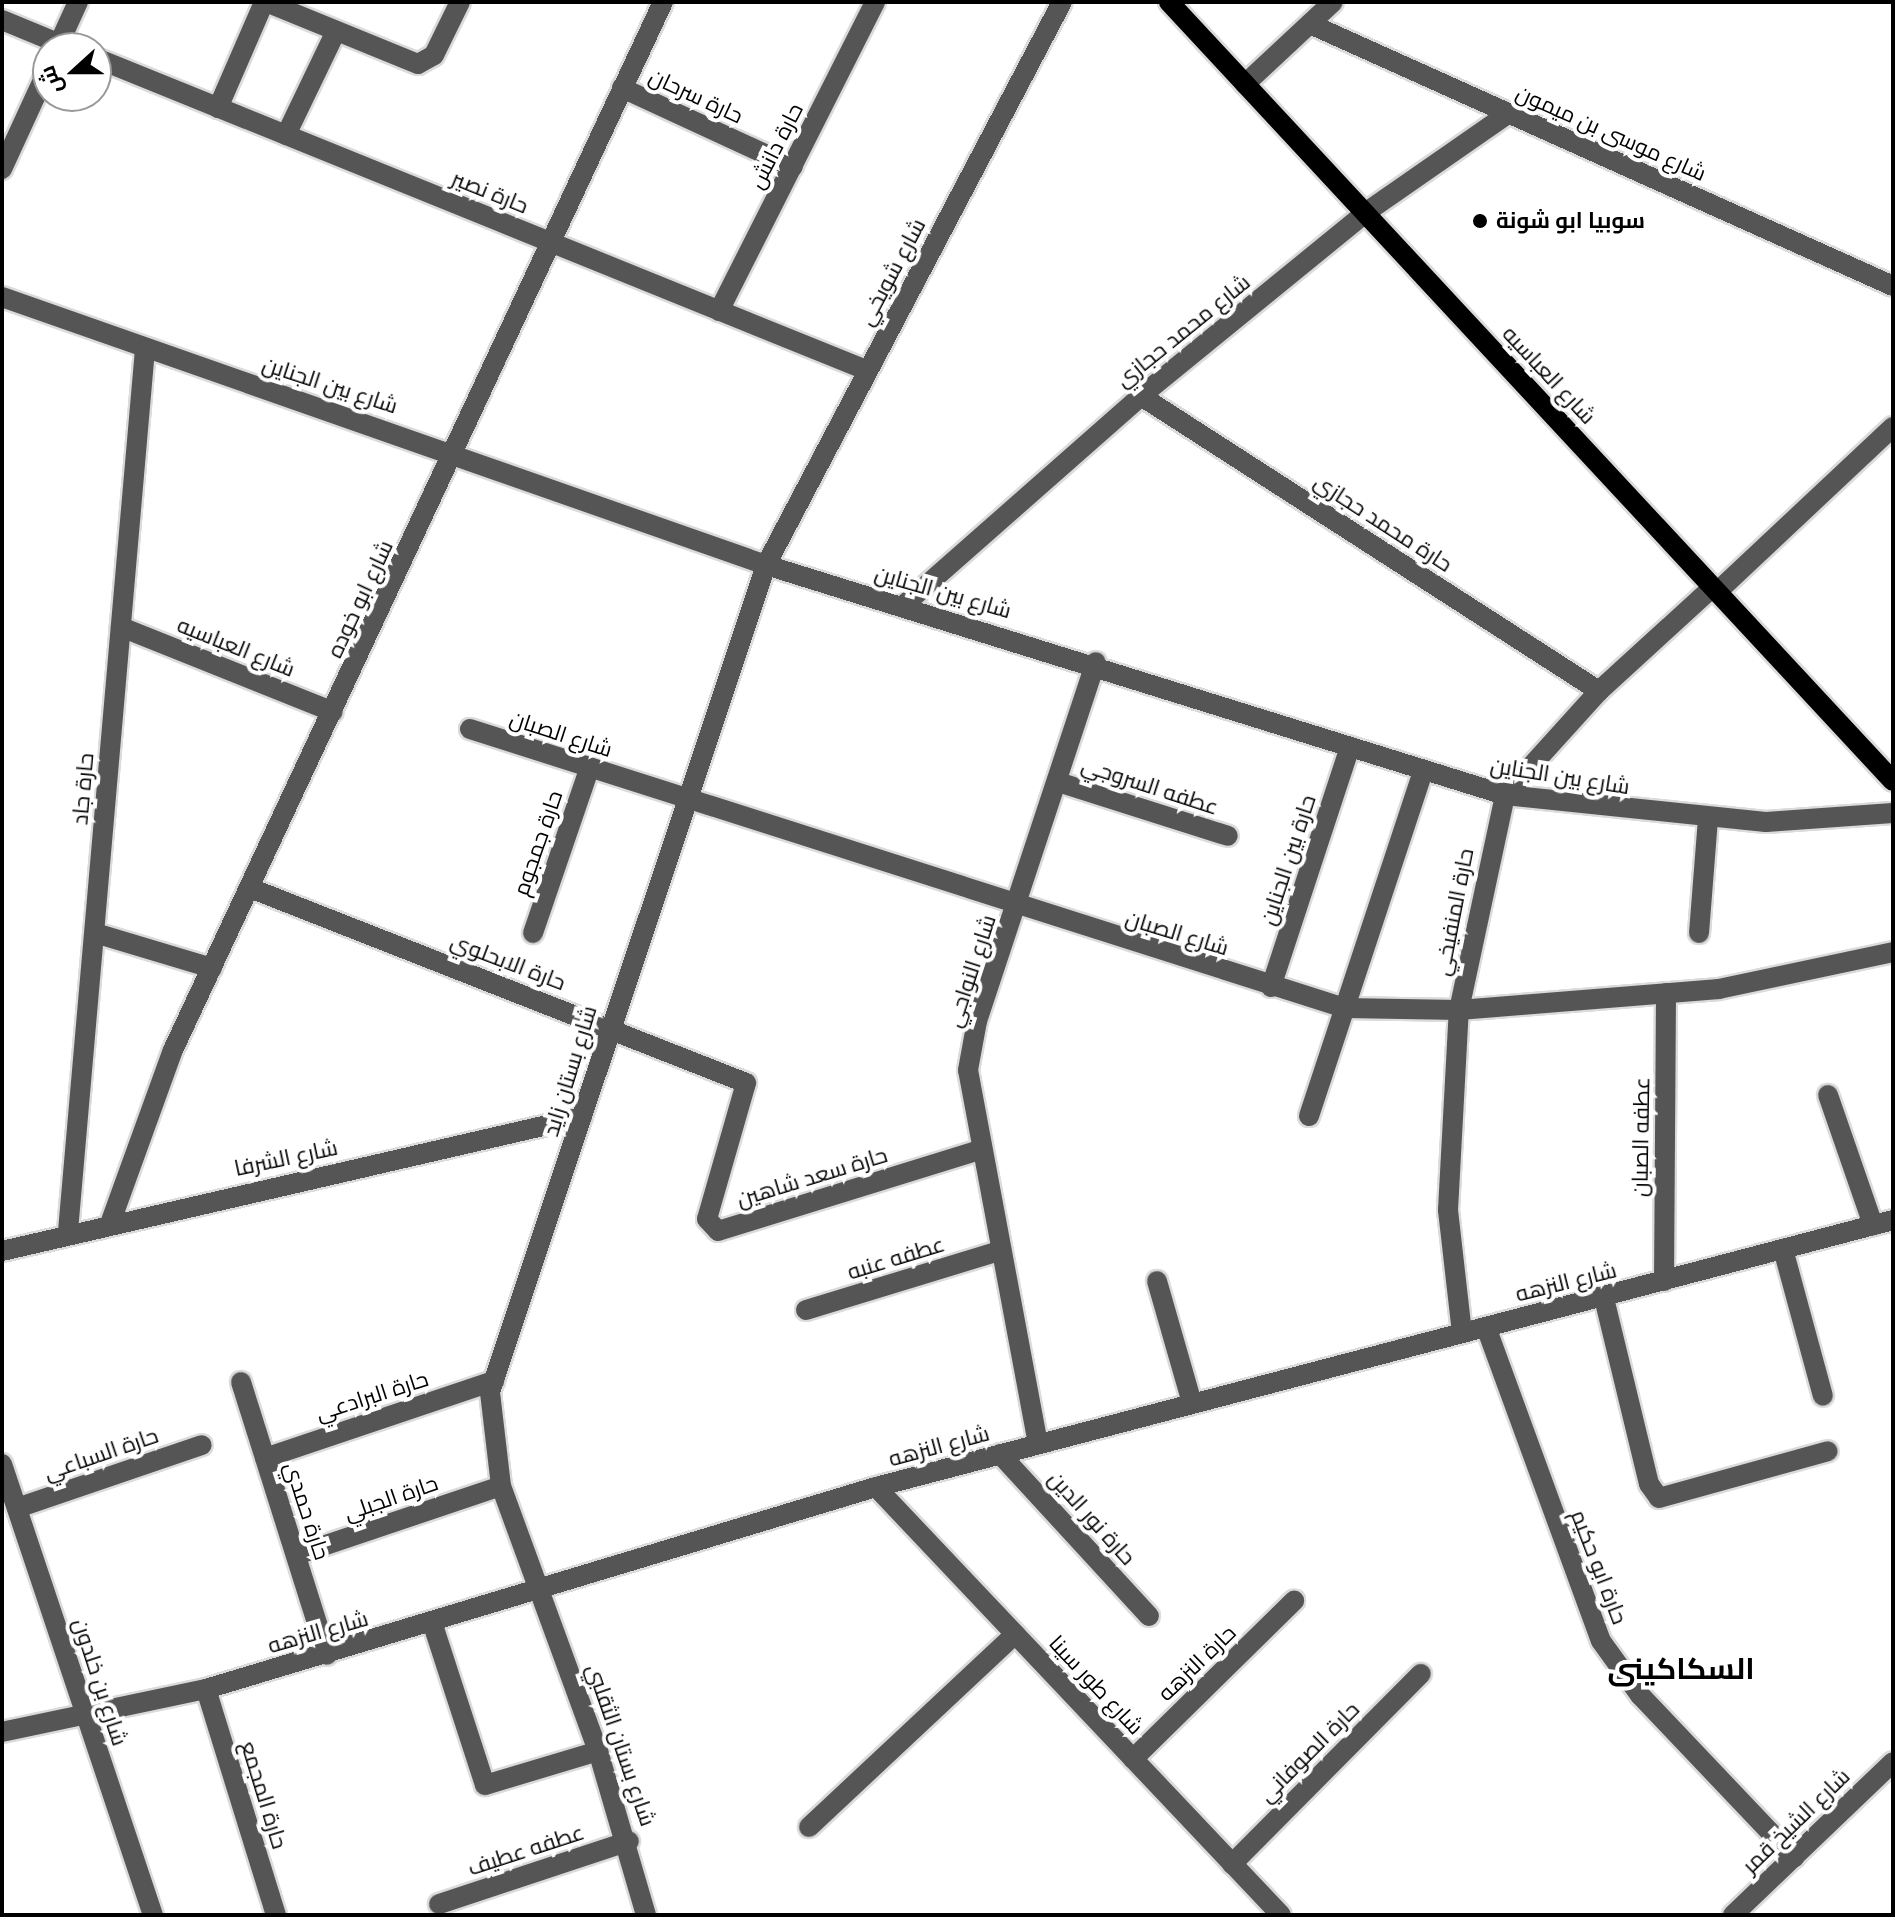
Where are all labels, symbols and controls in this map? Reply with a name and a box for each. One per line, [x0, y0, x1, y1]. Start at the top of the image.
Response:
north arrow [32, 32, 112, 112]
text: ش [33, 62, 69, 98]
street label: حارة سرحان [645, 63, 747, 129]
street label: شارع موسى بن ميمون [1512, 79, 1710, 187]
street label: حارة دانش [743, 99, 809, 193]
street label: حارة نصير [448, 165, 532, 219]
place label: سوبيا ابو شونة [1496, 208, 1645, 234]
marker: سوبيا ابو شونة [1471, 212, 1489, 230]
street label: شارع شويخي [853, 214, 931, 330]
street label: شارع محمد حجازي [1111, 269, 1255, 393]
street label: شارع العباسيه [1497, 321, 1601, 429]
street label: شارع بين الجناين [259, 351, 401, 419]
street label: حارة محمد حجازي [1309, 468, 1457, 578]
street label: شارع ابو خوده [321, 536, 399, 662]
street label: شارع بين الجناين [872, 560, 1014, 624]
street label: شارع العباسيه [173, 611, 299, 683]
street label: شارع الصبان [506, 705, 616, 763]
street label: عطفه السروجي [1078, 751, 1222, 821]
street label: حارة جاد [67, 752, 99, 826]
street label: شارع بين الجناين [1488, 752, 1632, 800]
street label: حارة جمجوم [508, 787, 568, 899]
street label: حارة بين الجناين [1255, 792, 1321, 928]
street label: حارة المنفيخي [1429, 846, 1479, 978]
street label: شارع الصبان [1122, 905, 1232, 961]
street label: شارع النواجي [940, 911, 1002, 1031]
street label: حارة الابحلوي [447, 928, 569, 996]
street label: شارع بستان زايد [538, 1002, 602, 1140]
street label: عطفه الصبان [1627, 1077, 1655, 1197]
street label: شارع الشرفا [232, 1134, 340, 1182]
street label: حارة سعد شاهين [733, 1142, 891, 1212]
street label: عطفه عنبه [844, 1231, 948, 1285]
street label: شارع النزهه [1513, 1257, 1619, 1307]
street label: حارة البرادعي [312, 1365, 432, 1427]
street label: شارع النزهه [886, 1420, 992, 1472]
street label: حارة السباعي [40, 1422, 162, 1486]
street label: حارة حمدي [279, 1459, 335, 1563]
street label: حارة نور الدين [1043, 1465, 1141, 1571]
street label: حارة الجبلي [341, 1470, 441, 1526]
street label: حارة ابو حكيم [1565, 1506, 1633, 1628]
street label: شارع النزهه [265, 1605, 371, 1659]
street label: شارع بن خلدون [67, 1615, 133, 1749]
street label: حارة النزهه [1153, 1619, 1241, 1707]
street label: شارع طور سينا [1043, 1630, 1149, 1740]
district label: السكاكينى [1607, 1651, 1755, 1687]
street label: شارع بستان الثقلبي [581, 1661, 661, 1829]
street label: حارة الصوفاني [1253, 1696, 1365, 1808]
street label: حارة المجمع [235, 1738, 293, 1852]
street label: شارع الشيخ قمر [1737, 1763, 1855, 1879]
street label: عطفه عطيف [464, 1819, 588, 1881]

